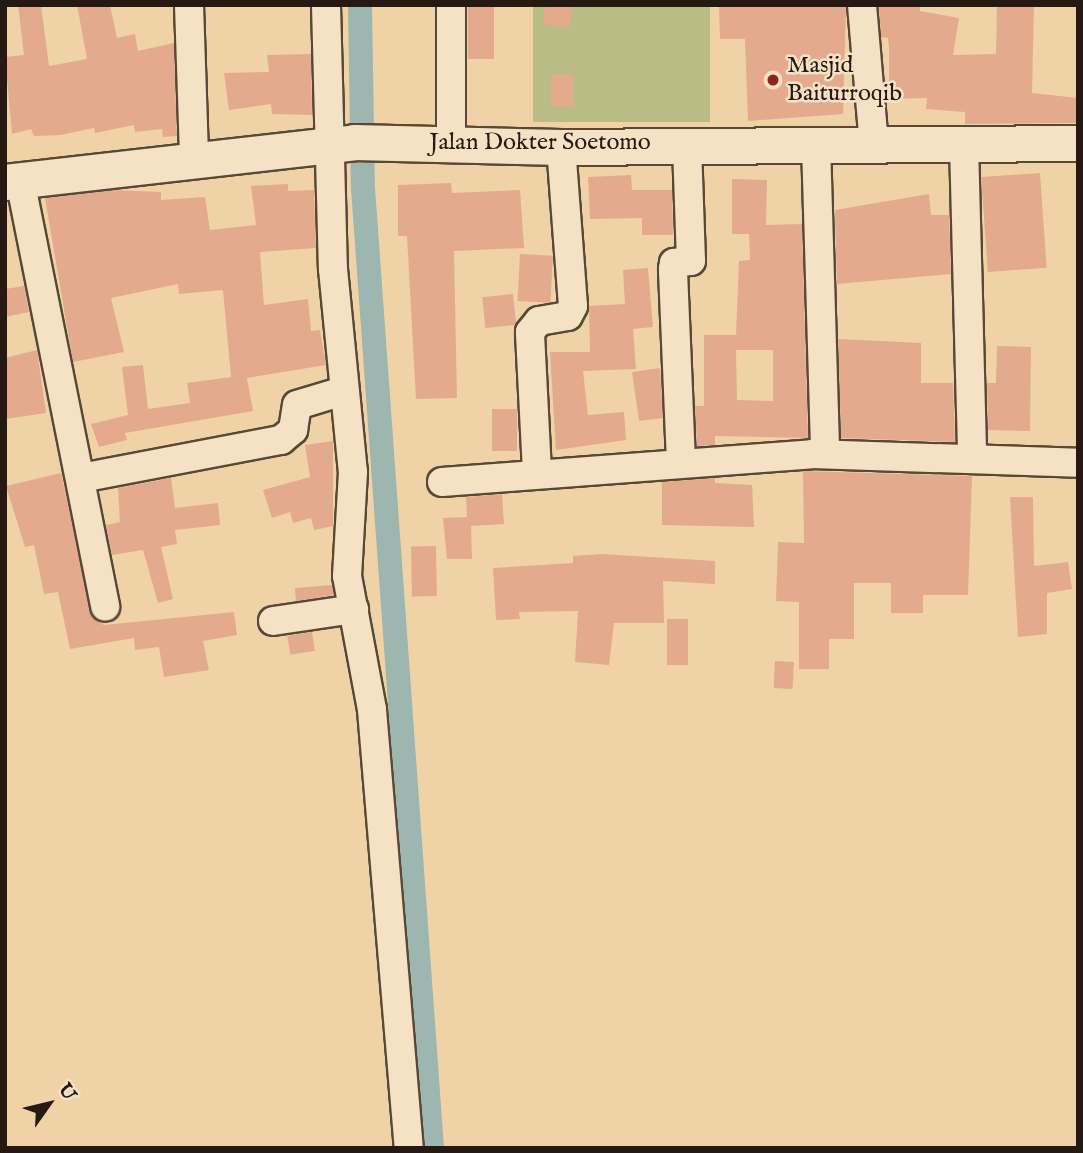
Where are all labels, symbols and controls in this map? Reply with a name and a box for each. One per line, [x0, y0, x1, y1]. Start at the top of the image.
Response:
place label: Masjid Baiturroqib [787, 52, 902, 108]
marker: Masjid Baiturroqib [765, 72, 781, 88]
street label: Jalan Dokter Soetomo [429, 129, 651, 157]
north arrow [14, 1069, 84, 1139]
text: U [52, 1079, 81, 1106]

